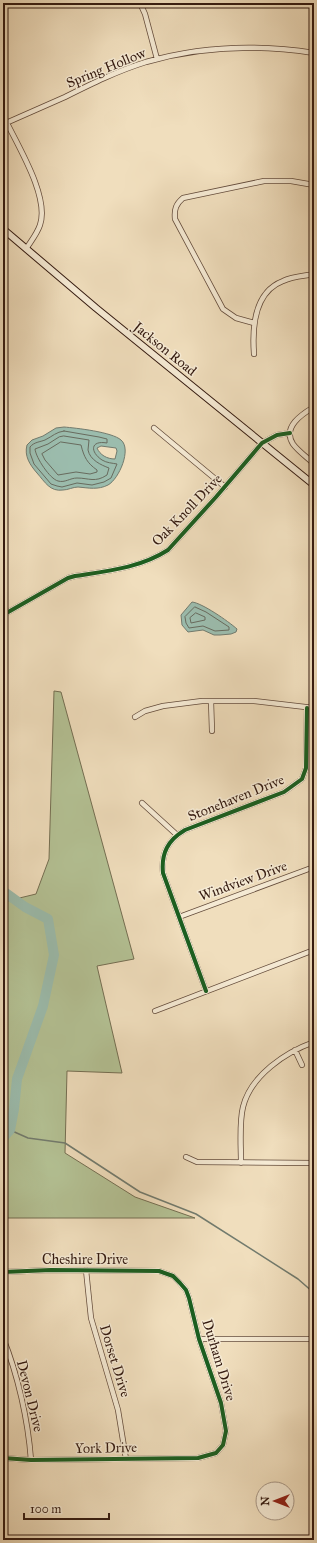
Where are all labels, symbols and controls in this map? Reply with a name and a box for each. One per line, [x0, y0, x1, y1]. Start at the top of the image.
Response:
street label: Spring Hollow [64, 44, 149, 92]
street label: Jackson Road [128, 317, 200, 380]
street label: Oak Knoll Drive [148, 470, 226, 550]
street label: Stonehaven Drive [185, 771, 287, 825]
street label: Windview Drive [197, 857, 290, 905]
street label: Cheshire Drive [42, 1251, 128, 1268]
street label: Durham Drive [199, 1317, 240, 1403]
street label: Dorset Drive [96, 1323, 134, 1399]
street label: Devon Drive [13, 1358, 47, 1434]
street label: York Drive [75, 1439, 137, 1457]
north arrow [255, 1481, 295, 1521]
scale bar [24, 1495, 109, 1521]
text: N [259, 1496, 272, 1506]
text: 100 m [30, 1502, 61, 1516]

